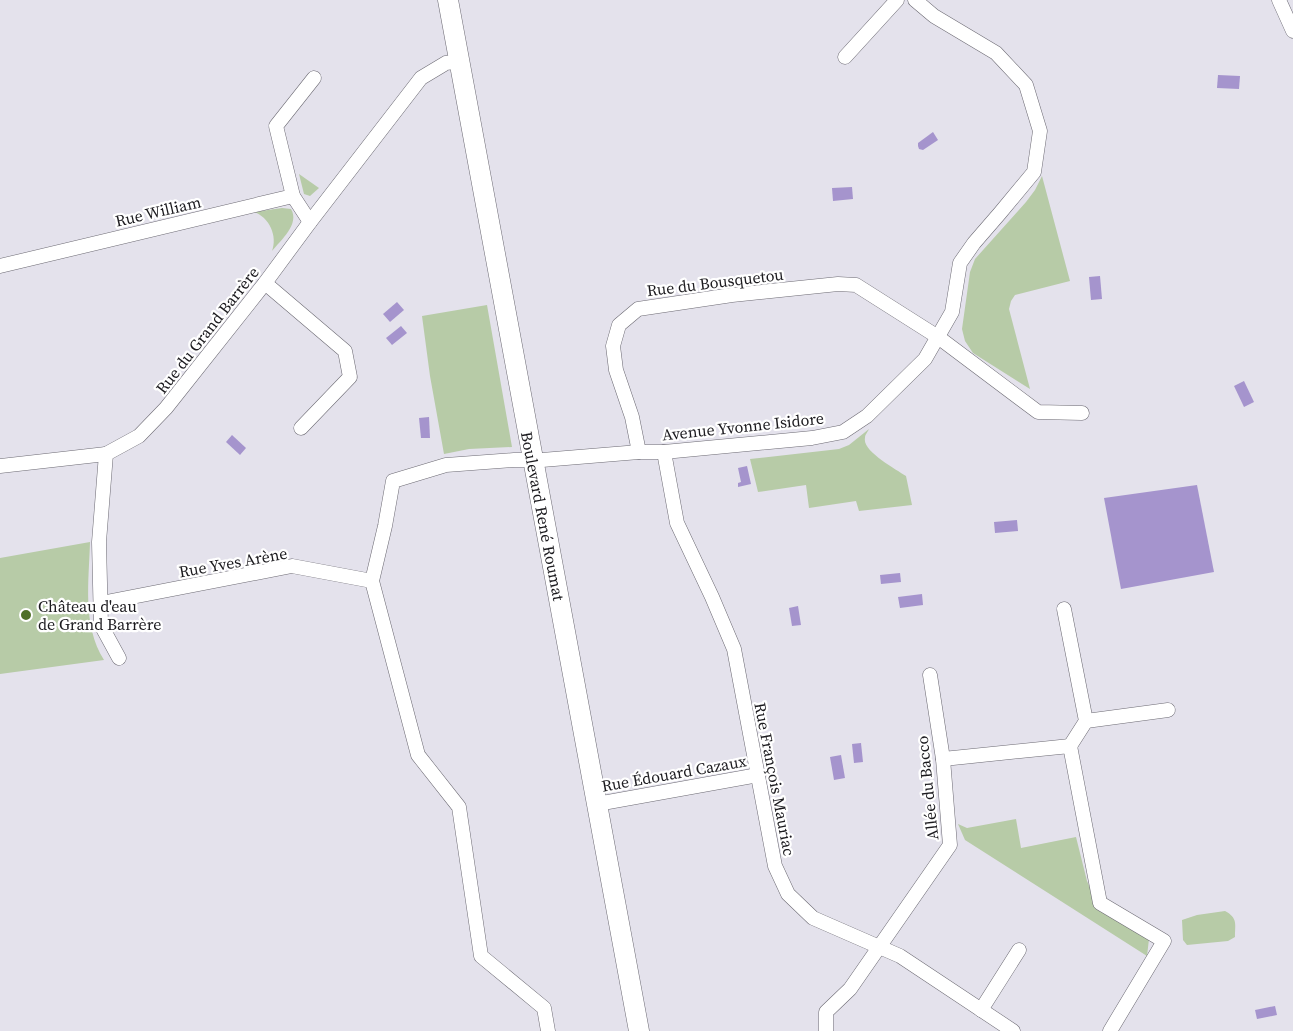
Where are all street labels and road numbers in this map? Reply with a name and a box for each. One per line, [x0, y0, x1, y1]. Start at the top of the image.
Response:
street label: Rue William [113, 190, 203, 232]
street label: Rue du Grand Barrère [150, 262, 264, 398]
street label: Rue du Bousquetou [645, 263, 785, 301]
street label: Avenue Yvonne Isidore [661, 407, 825, 445]
street label: Boulevard René Roumat [516, 429, 570, 603]
street label: Rue Yves Arène [177, 542, 289, 582]
street label: Rue François Mauriac [749, 700, 801, 858]
street label: Allée du Bacco [911, 735, 943, 841]
street label: Rue Édouard Cazaux [600, 749, 749, 797]

